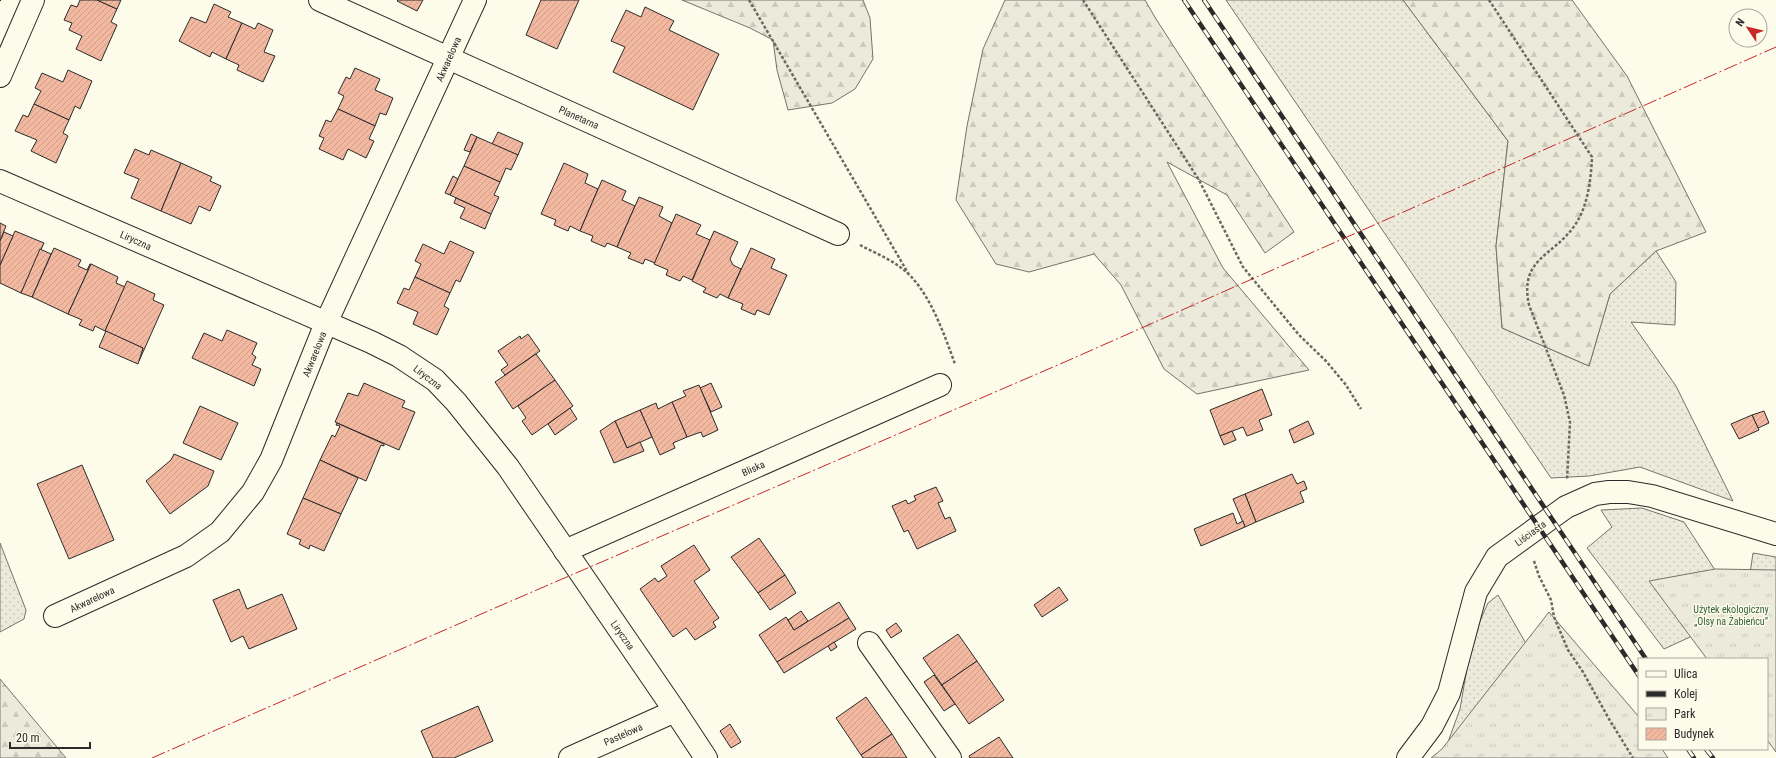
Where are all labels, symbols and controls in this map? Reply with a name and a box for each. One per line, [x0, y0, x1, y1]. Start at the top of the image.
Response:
north arrow [1728, 8, 1768, 48]
text: N [1733, 16, 1748, 29]
street label: Akwarelowa [434, 35, 463, 83]
street label: Planetarna [557, 104, 601, 131]
street label: Liryczna [119, 229, 153, 252]
street label: Akwarelowa [300, 330, 329, 378]
street label: Liryczna [411, 363, 444, 392]
street label: Bliska [740, 458, 767, 478]
street label: Liściasta [1513, 518, 1548, 548]
street label: Akwarelowa [68, 584, 116, 615]
park label: Użytek ekologiczny „Olsy na Żabieńcu” [1693, 604, 1769, 627]
street label: Liryczna [609, 619, 637, 652]
legend [1638, 658, 1768, 750]
text: Ulica [1674, 667, 1698, 681]
text: Kolej [1674, 687, 1697, 701]
text: Park [1674, 707, 1696, 721]
street label: Pastelowa [602, 721, 644, 748]
scale bar [10, 724, 90, 750]
text: Budynek [1674, 727, 1715, 741]
text: 20 m [16, 731, 40, 745]

